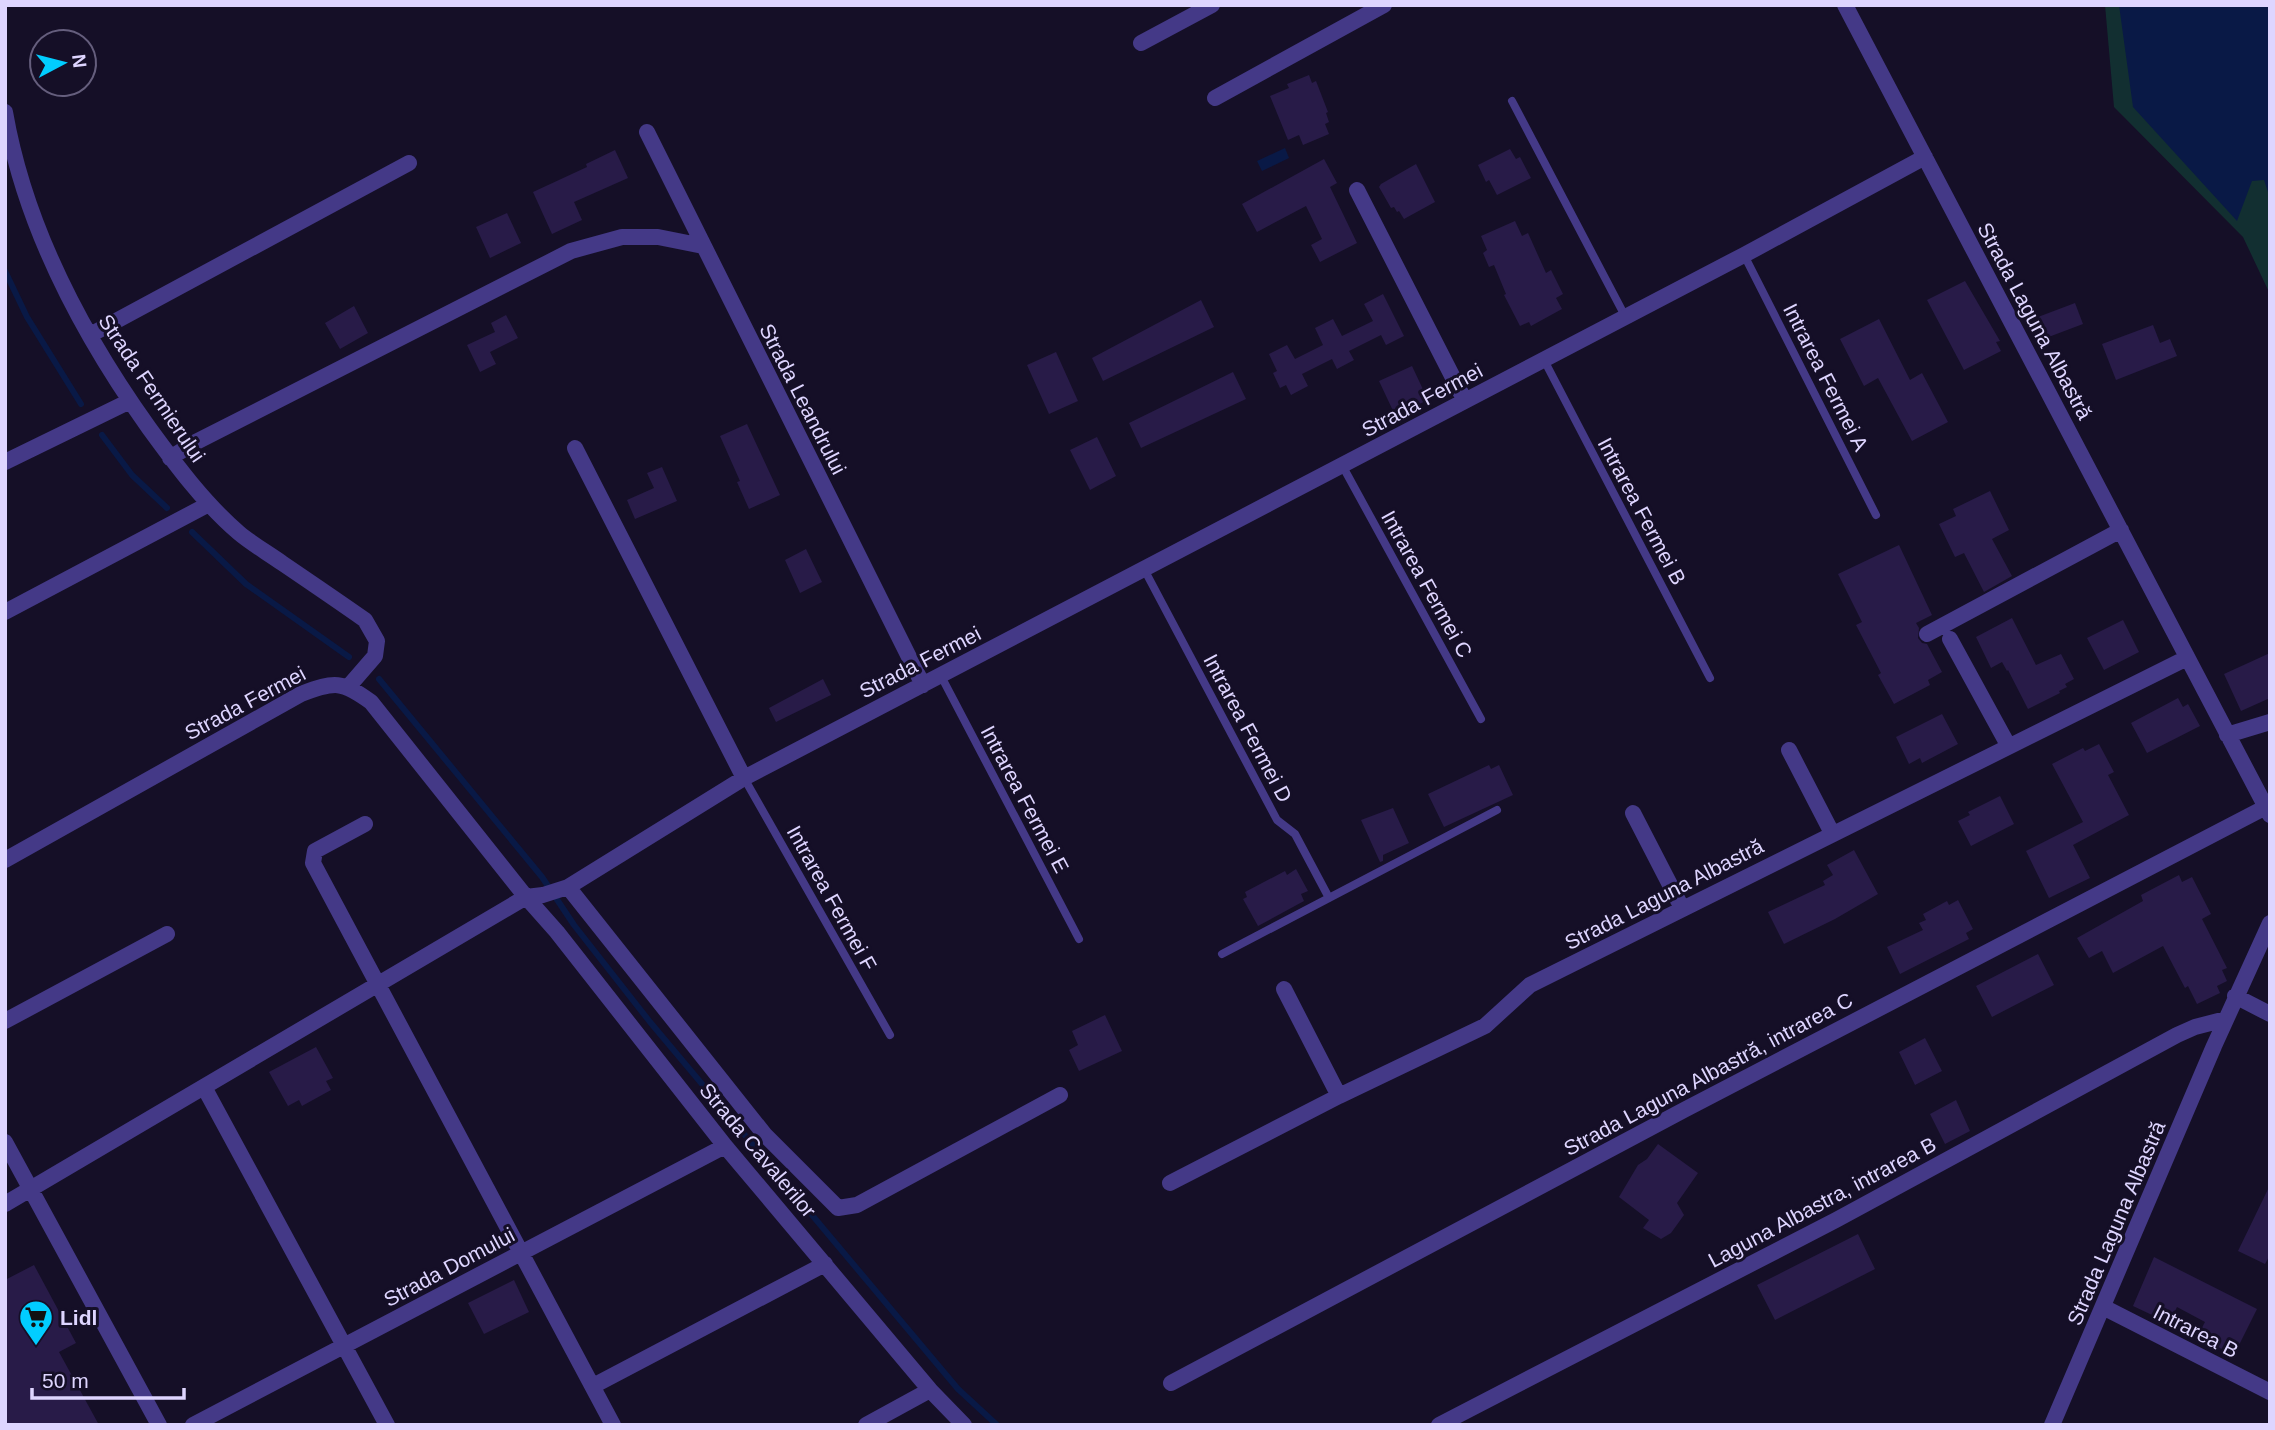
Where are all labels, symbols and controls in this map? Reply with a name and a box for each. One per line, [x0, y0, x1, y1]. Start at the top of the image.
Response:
north arrow [28, 28, 98, 98]
text: N [68, 53, 91, 69]
street label: Strada Laguna Albastră [1973, 219, 2097, 424]
street label: Intrarea Fermei A [1779, 300, 1873, 454]
street label: Strada Fermierului [94, 310, 210, 466]
street label: Strada Leandrului [755, 320, 851, 478]
street label: Strada Fermei [1358, 359, 1486, 441]
street label: Intrarea Fermei B [1593, 433, 1691, 589]
street label: Intrarea Fermei C [1377, 506, 1477, 662]
street label: Strada Fermei [856, 622, 984, 702]
street label: Intrarea Fermei D [1199, 650, 1297, 806]
street label: Strada Fermei [181, 662, 309, 744]
street label: Intrarea Fermei E [976, 721, 1074, 877]
street label: Intrarea Fermei F [783, 821, 881, 975]
street label: Strada Laguna Albastră [1561, 834, 1767, 954]
street label: Strada Laguna Albastră, intrarea C [1560, 988, 1856, 1160]
street label: Strada Cavalerilor [695, 1078, 821, 1222]
street label: Strada Laguna Albastră [2063, 1117, 2170, 1329]
street label: Laguna Albastra, intrarea B [1704, 1132, 1940, 1272]
street label: Strada Domului [380, 1223, 518, 1311]
supermarket icon: Lidl [17, 1298, 55, 1347]
street label: Intrarea B [2150, 1300, 2242, 1362]
place label: Lidl [60, 1306, 97, 1329]
scale bar [32, 1356, 184, 1400]
text: 50 m [42, 1369, 89, 1392]

